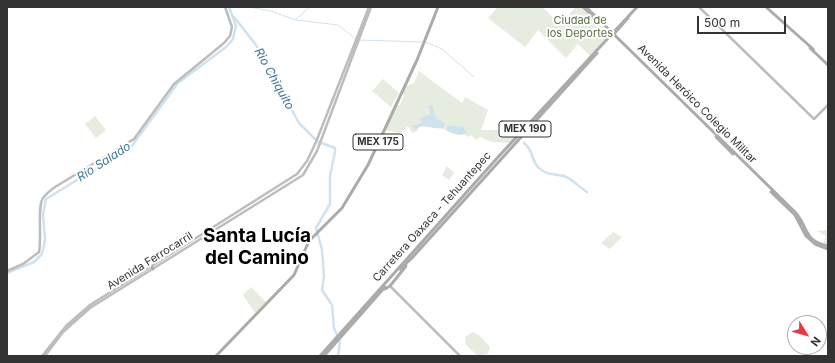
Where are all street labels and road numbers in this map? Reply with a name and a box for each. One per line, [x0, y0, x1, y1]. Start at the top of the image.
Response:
street label: Avenida Heróico Colegio Militar [635, 42, 759, 166]
road number: MEX 190 [499, 121, 551, 137]
road number: MEX 175 [353, 134, 403, 150]
street label: Carretera Oaxaca - Tehuantepec [370, 149, 494, 285]
street label: Avenida Ferrocarril [105, 229, 195, 293]

